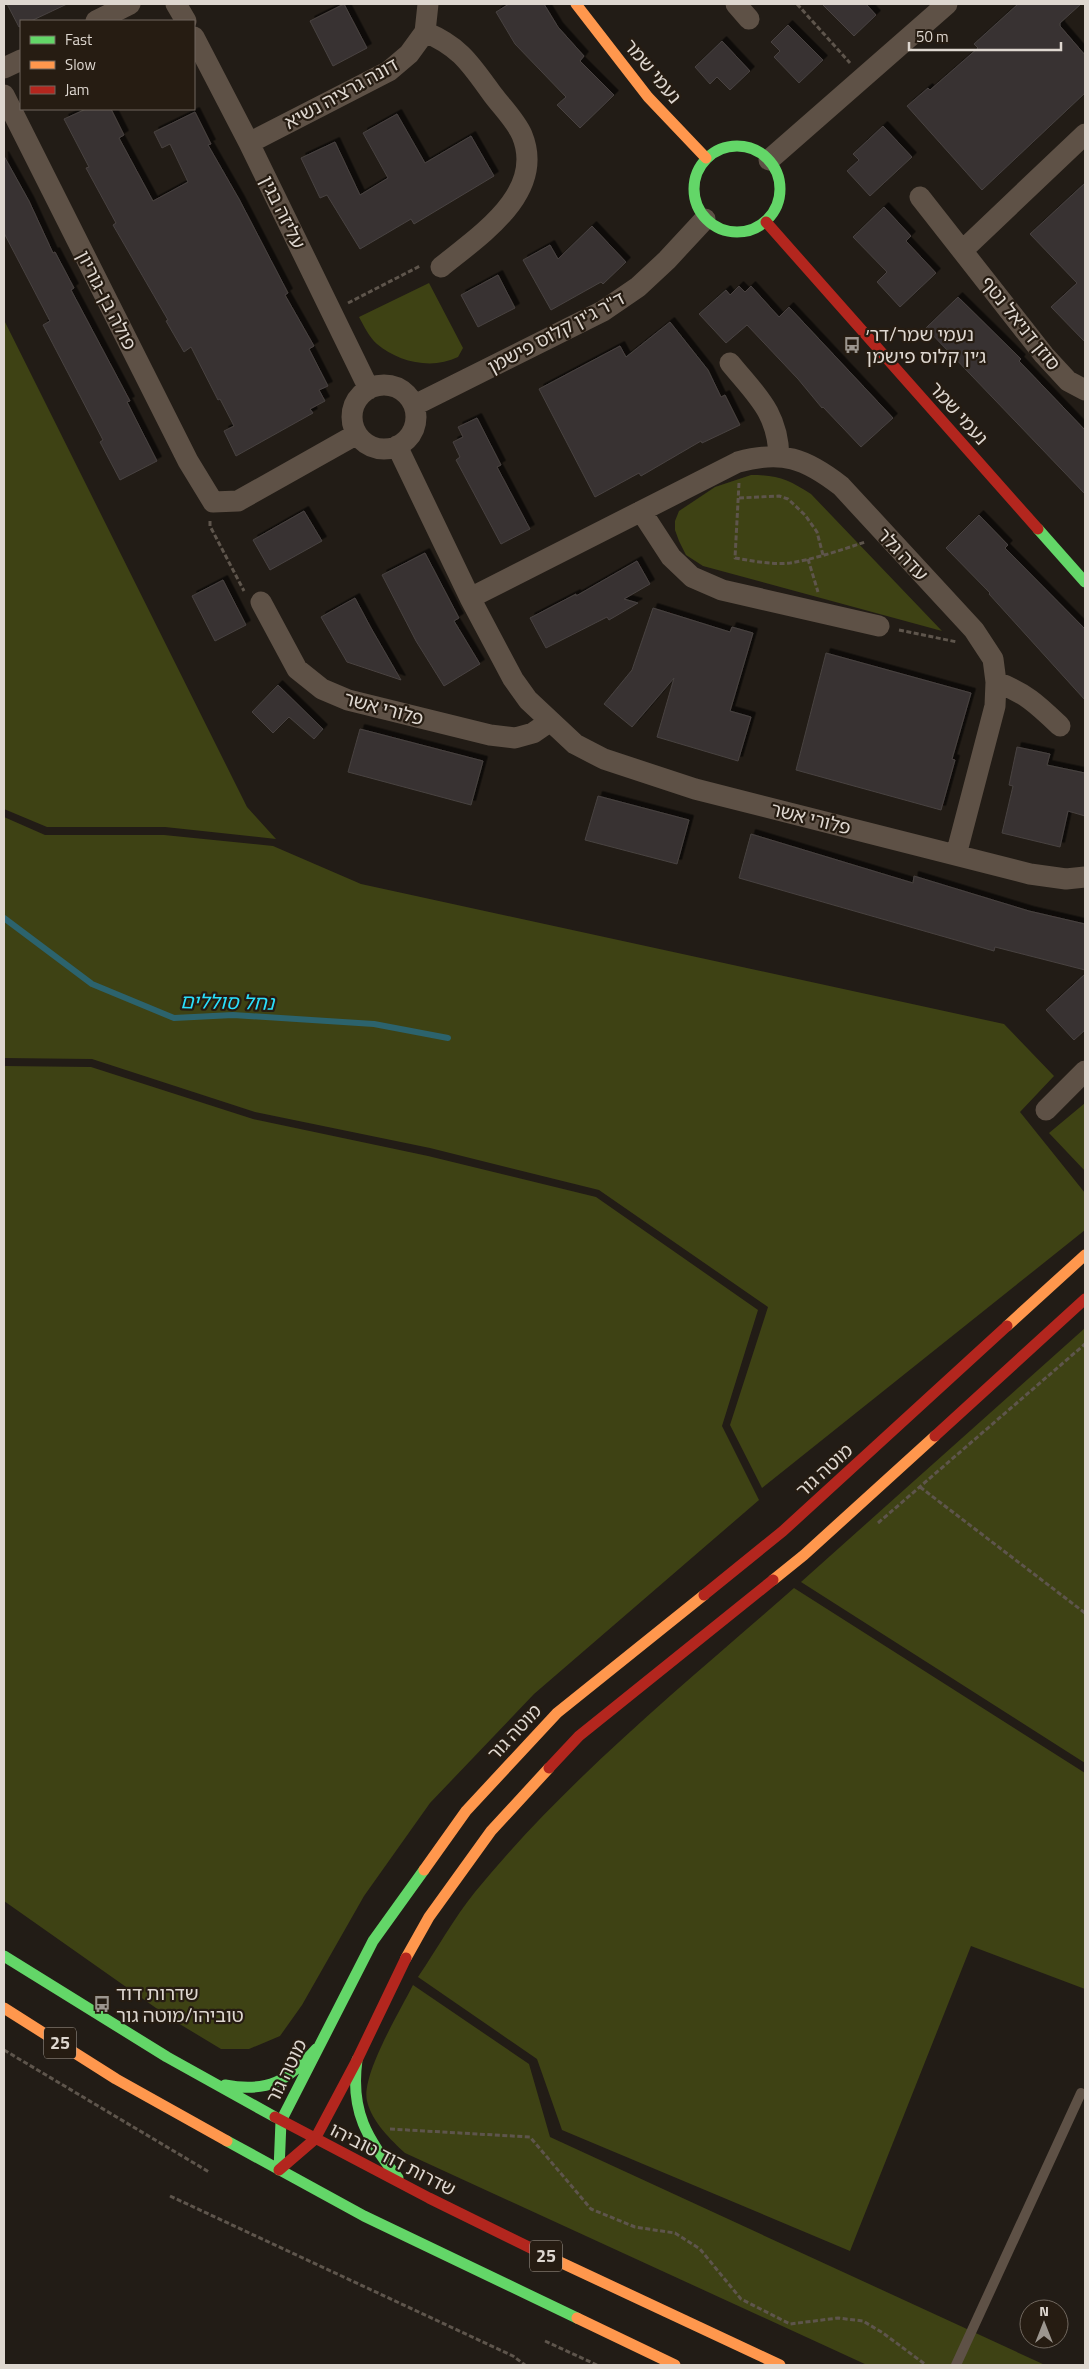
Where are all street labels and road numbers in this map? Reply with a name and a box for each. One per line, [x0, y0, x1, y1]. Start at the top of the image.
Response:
street label: נעמי שמר [617, 32, 689, 110]
street label: דונה גרציה נשיא [278, 49, 403, 136]
street label: עליזה בגין [253, 170, 314, 253]
street label: פולה בן-גוריון [70, 245, 145, 355]
street label: סוזן דניאל נטף [974, 269, 1069, 376]
street label: ד"ר ג'ין קלוס פישמן [482, 283, 630, 380]
street label: נעמי שמר [923, 374, 996, 451]
street label: עדה גלר [871, 520, 936, 587]
street label: פלורי אשר [341, 683, 427, 732]
street label: פלורי אשר [768, 794, 854, 841]
street label: מוטה גור [788, 1436, 859, 1503]
street label: מוטה גור [480, 1697, 548, 1767]
road number: 25 [44, 2028, 76, 2058]
street label: מוטה גור [257, 2034, 314, 2108]
street label: שדרות דוד טוביהו [325, 2114, 461, 2203]
road number: 25 [530, 2240, 562, 2272]

